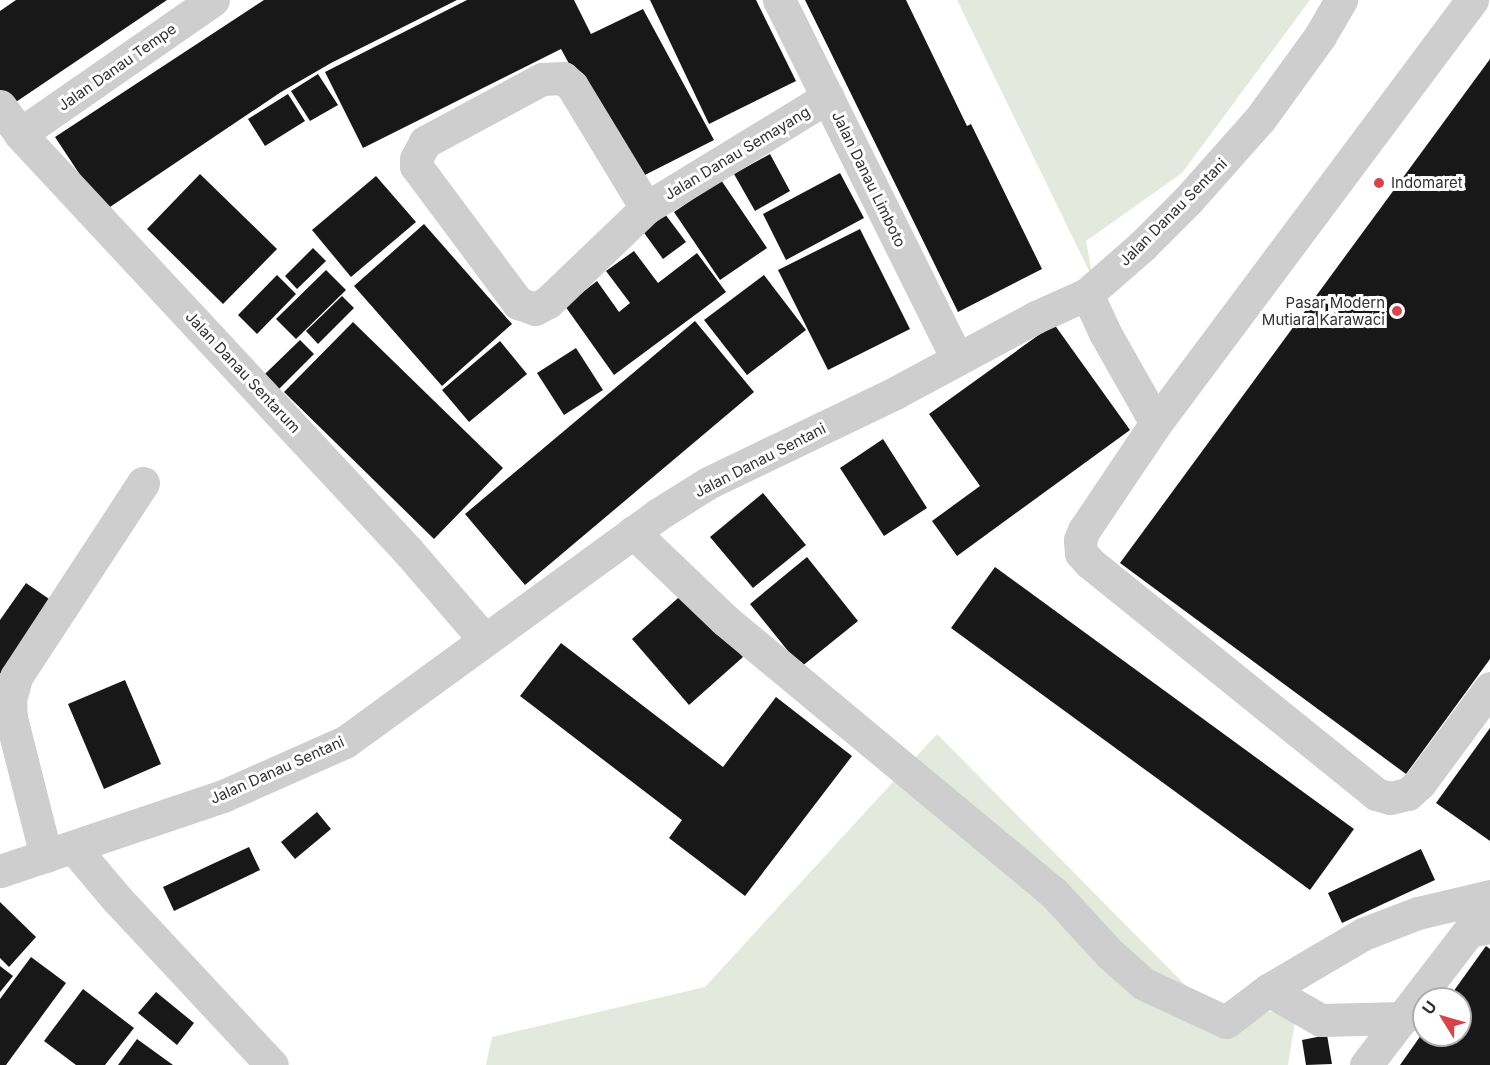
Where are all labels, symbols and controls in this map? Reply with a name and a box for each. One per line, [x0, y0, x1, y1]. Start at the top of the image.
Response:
street label: Jalan Danau Tempe [54, 19, 180, 115]
street label: Jalan Danau Semayang [661, 102, 813, 204]
street label: Jalan Danau Limboto [828, 108, 910, 250]
street label: Jalan Danau Sentani [1115, 154, 1231, 270]
place label: Indomaret [1391, 174, 1463, 192]
marker: Indomaret [1372, 176, 1386, 190]
place label: Pasar Modern Mutiara Karawaci [1262, 293, 1385, 328]
marker: Pasar Modern Mutiara Karawaci [1390, 304, 1404, 318]
street label: Jalan Danau Sentarum [182, 307, 304, 437]
street label: Jalan Danau Sentani [691, 419, 829, 501]
street label: Jalan Danau Sentani [207, 732, 347, 808]
north arrow [1412, 987, 1472, 1047]
text: U [1418, 997, 1441, 1018]

